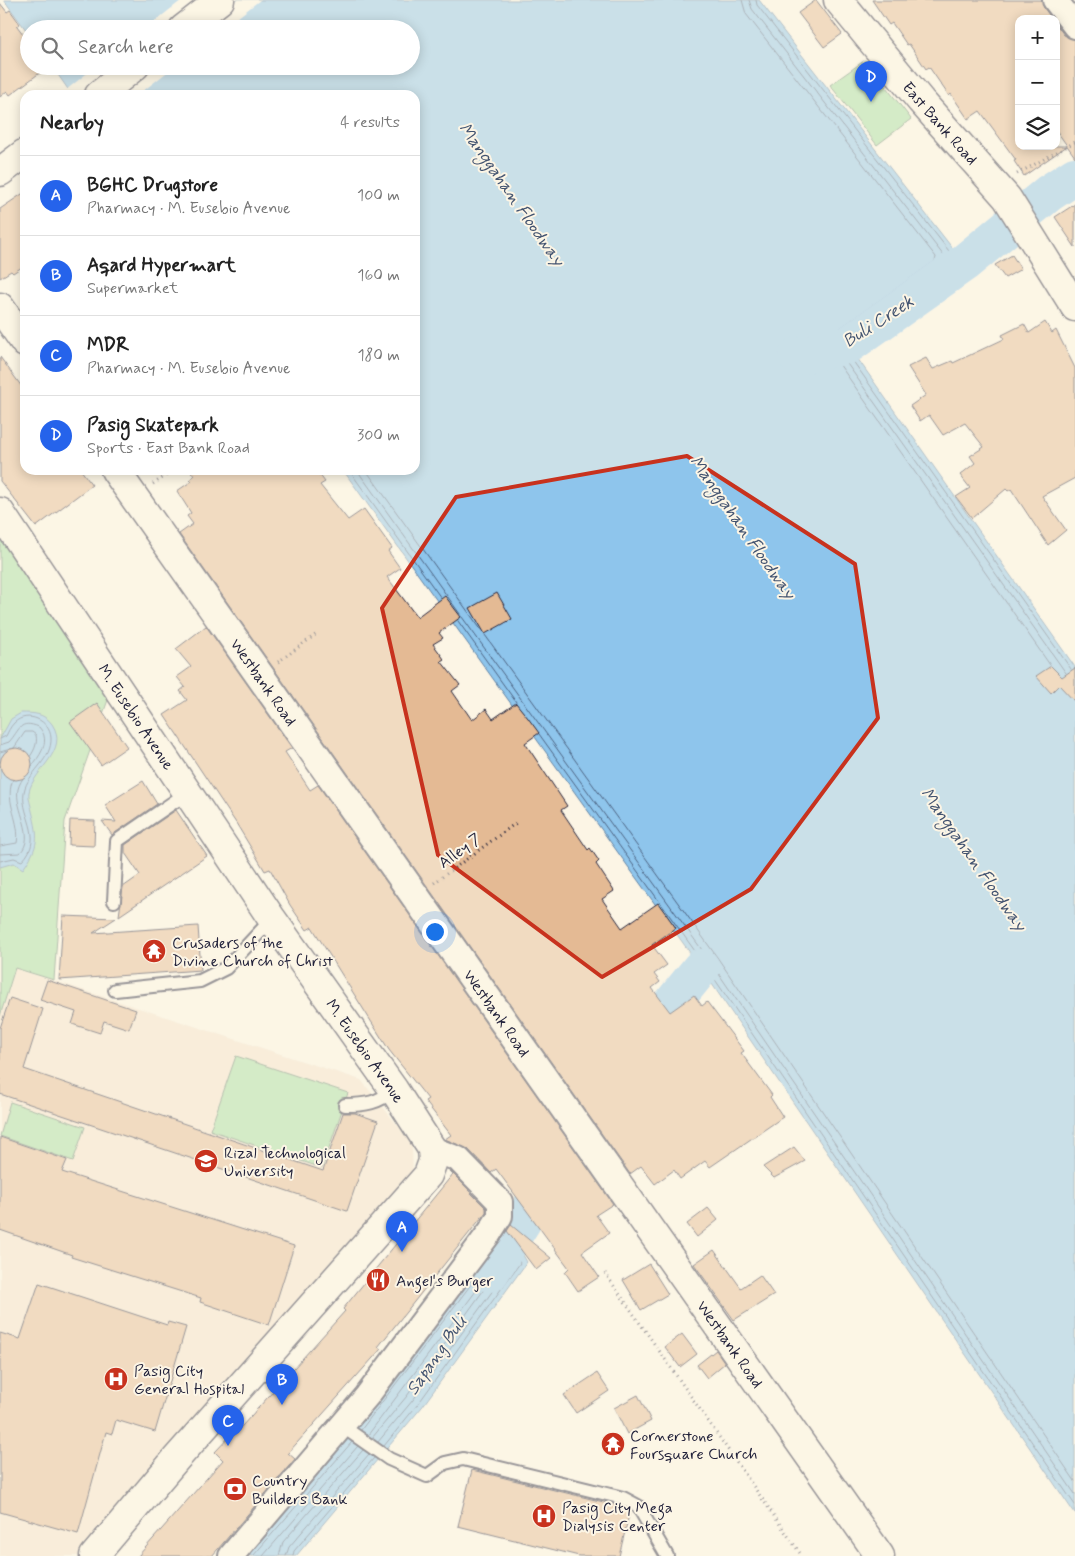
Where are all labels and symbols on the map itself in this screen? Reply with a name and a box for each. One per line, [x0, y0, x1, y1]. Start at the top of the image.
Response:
pin: D [855, 61, 887, 102]
street label: East Bank Road [897, 78, 982, 170]
water label: Manggahan Floodway [451, 118, 571, 274]
water label: Buli Creek [839, 290, 919, 354]
water label: Manggahan Floodway [682, 451, 802, 607]
street label: Westbank Road [225, 635, 301, 730]
street label: M. Eusebio Avenue [93, 660, 179, 775]
water label: Manggahan Floodway [913, 783, 1033, 939]
street label: Alley 7 [435, 829, 485, 874]
your location [422, 919, 448, 945]
place label: Crusaders of the Divine Church of Christ [172, 933, 333, 972]
temple icon: Crusaders of the Divine Church of Christ [141, 938, 167, 964]
street label: Westbank Road [458, 966, 534, 1062]
street label: M. Eusebio Avenue [320, 995, 409, 1108]
place label: Rizal Technological University [224, 1143, 346, 1182]
school or university icon: Rizal Technological University [193, 1148, 219, 1174]
pin: A [386, 1211, 418, 1252]
restaurant icon: Angel's Burger [365, 1267, 391, 1293]
place label: Angel's Burger [396, 1271, 493, 1293]
street label: Westbank Road [691, 1297, 767, 1393]
water label: Sapang Buli [401, 1309, 474, 1400]
place label: Pasig City General Hospital [134, 1361, 244, 1400]
pin: B [266, 1364, 298, 1405]
hospital icon: Pasig City General Hospital [103, 1366, 129, 1392]
pin: C [212, 1405, 244, 1446]
place label: Cornerstone Foursquare Church [630, 1426, 757, 1465]
temple icon: Cornerstone Foursquare Church [600, 1431, 626, 1457]
place label: Country Builders Bank [252, 1471, 347, 1510]
bank icon: Country Builders Bank [222, 1476, 248, 1502]
place label: Pasig City Mega Dialysis Center [562, 1498, 673, 1537]
hospital icon: Pasig City Mega Dialysis Center [531, 1503, 557, 1529]

